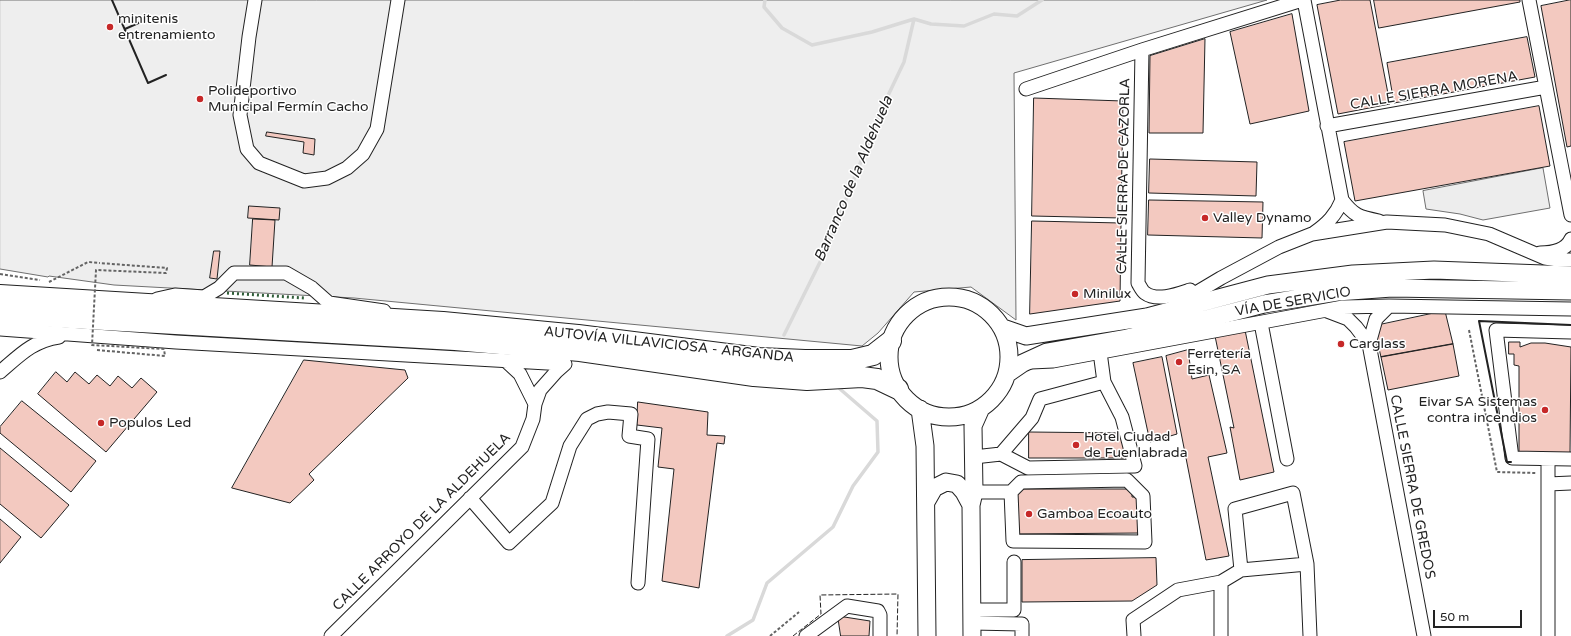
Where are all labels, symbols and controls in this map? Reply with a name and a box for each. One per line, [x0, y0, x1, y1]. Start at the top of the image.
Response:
place label: minitenis entrenamiento [118, 11, 215, 44]
marker: minitenis entrenamiento [105, 22, 115, 32]
street label: CALLE SIERRA MORENA [1349, 68, 1519, 114]
street label: CALLE SIERRA DE CAZORLA [1114, 78, 1134, 274]
place label: Polideportivo Municipal Fermín Cacho [208, 83, 368, 116]
water label: Barranco de la Aldehuela [811, 93, 897, 265]
marker: Polideportivo Municipal Fermín Cacho [195, 94, 205, 104]
place label: Valley Dynamo [1213, 210, 1312, 226]
marker: Valley Dynamo [1200, 213, 1210, 223]
street label: VÍA DE SERVICIO [1234, 284, 1352, 320]
place label: Minilux [1083, 286, 1131, 302]
marker: Minilux [1070, 289, 1080, 299]
street label: AUTOVÍA VILLAVICIOSA - ARGANDA [543, 323, 795, 367]
place label: Carglass [1349, 336, 1405, 352]
marker: Carglass [1336, 339, 1346, 349]
place label: Ferretería Esin, SA [1187, 346, 1251, 378]
marker: Ferretería Esin, SA [1174, 357, 1184, 367]
street label: CALLE SIERRA DE GREDOS [1386, 393, 1438, 581]
place label: Eivar SA Sistemas contra incendios [1418, 394, 1537, 426]
marker: Eivar SA Sistemas contra incendios [1540, 405, 1550, 415]
place label: Populos Led [109, 415, 191, 431]
marker: Populos Led [96, 418, 106, 428]
street label: CALLE ARROYO DE LA ALDEHUELA [329, 429, 515, 615]
place label: Hotel Ciudad de Fuenlabrada [1084, 429, 1188, 462]
marker: Hotel Ciudad de Fuenlabrada [1071, 440, 1081, 450]
place label: Gamboa Ecoauto [1037, 506, 1152, 522]
marker: Gamboa Ecoauto [1024, 509, 1034, 519]
scale bar [1435, 602, 1524, 628]
text: 50 m [1440, 610, 1469, 624]

